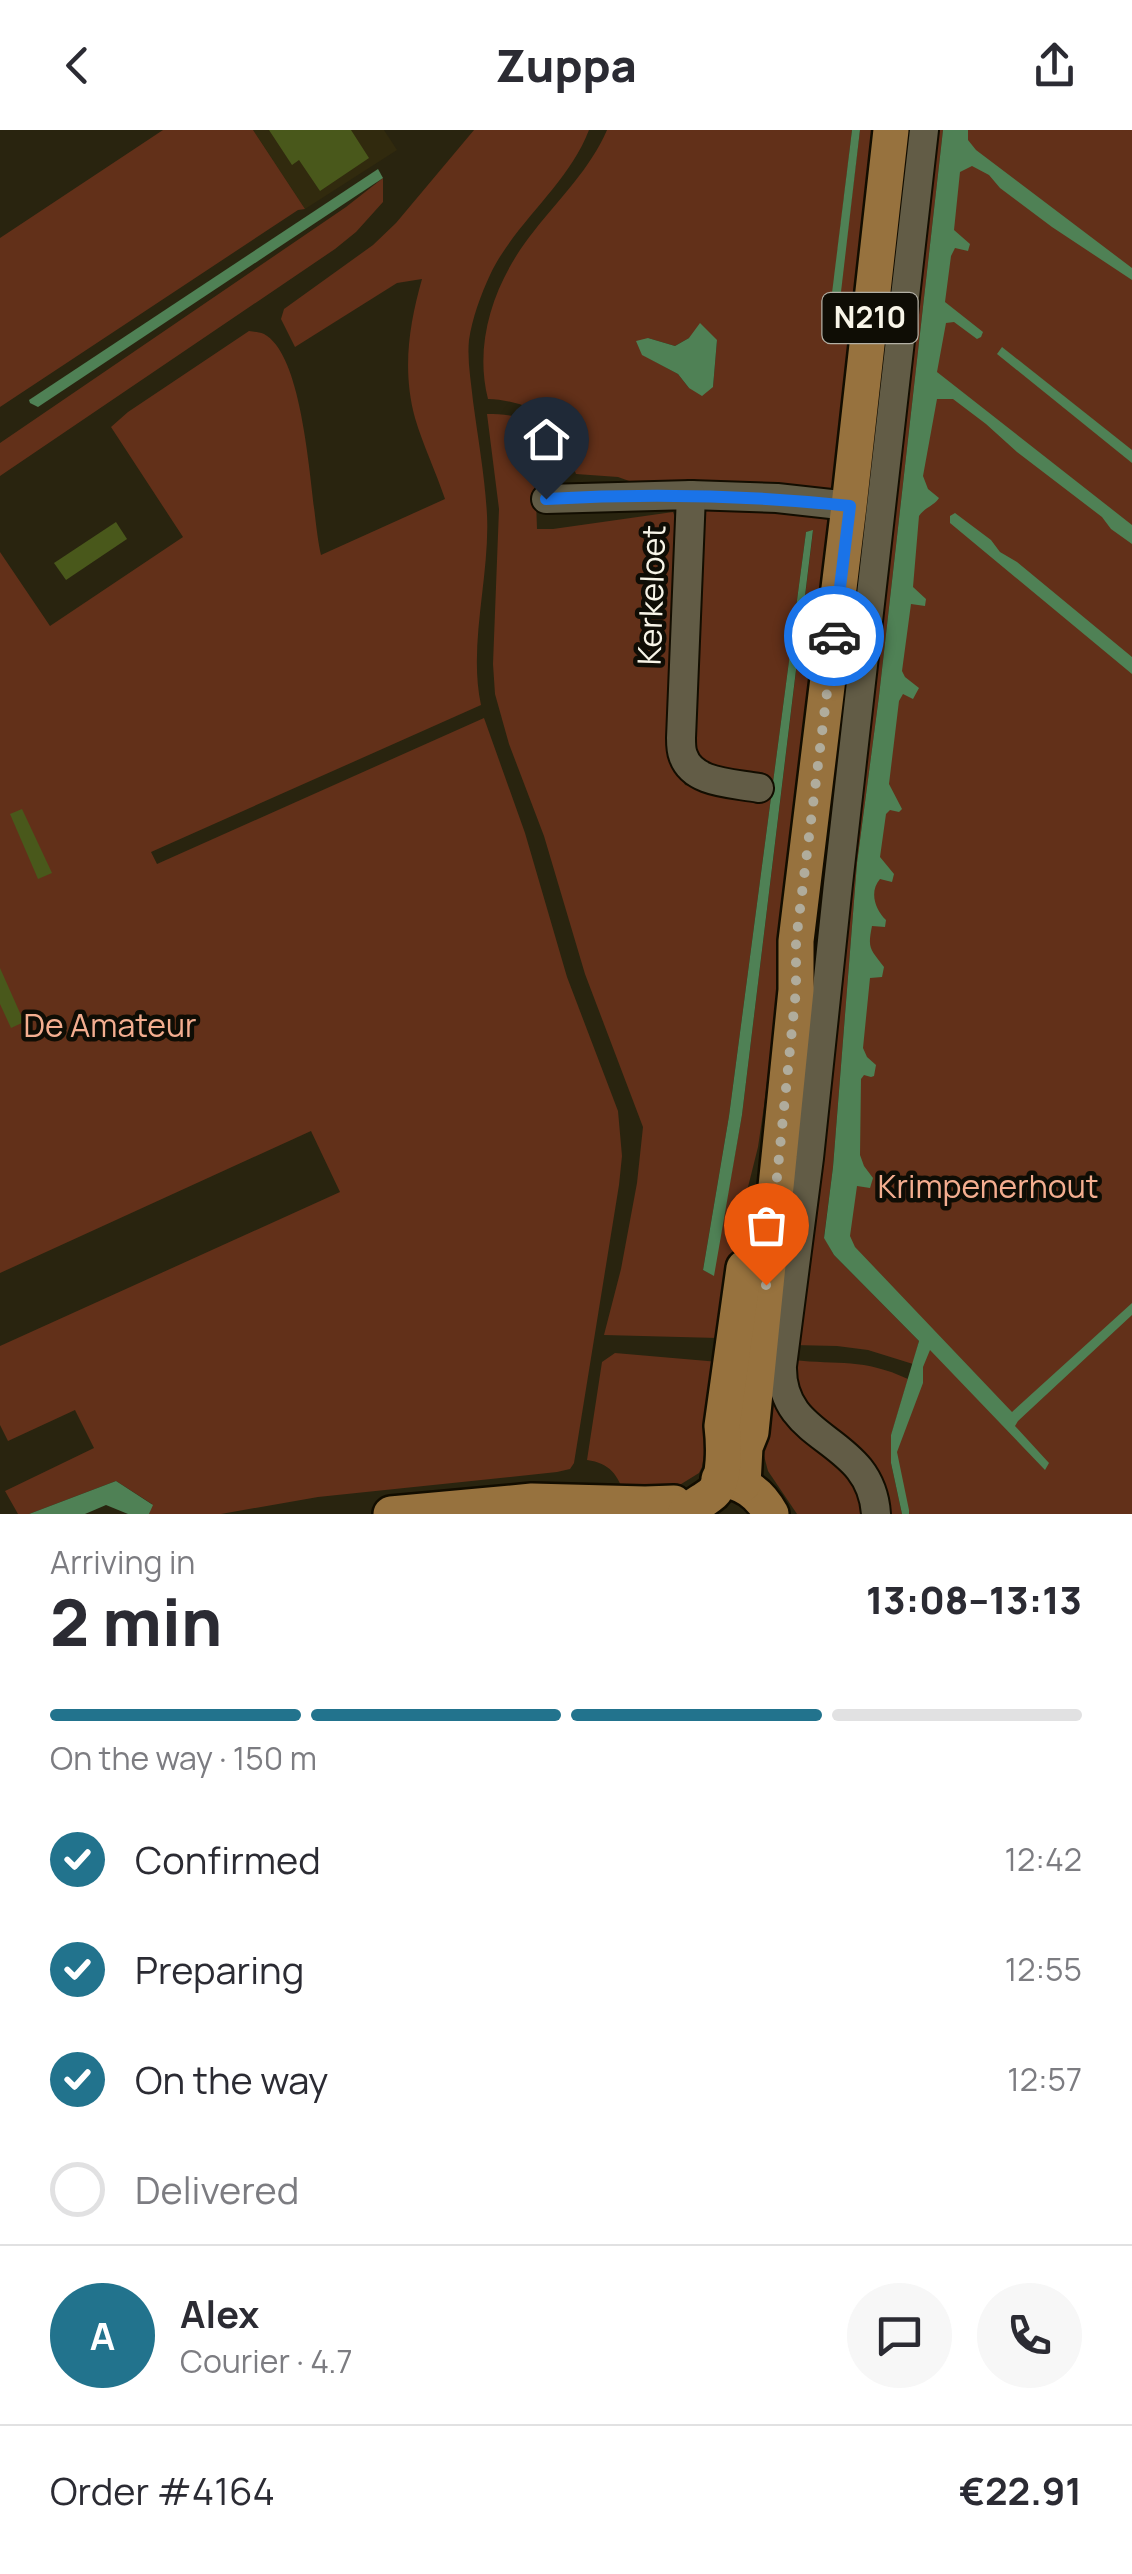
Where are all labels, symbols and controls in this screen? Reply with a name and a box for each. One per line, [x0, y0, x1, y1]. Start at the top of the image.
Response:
text: Zuppa [495, 34, 637, 96]
icon: back [50, 38, 105, 93]
icon: share [1027, 38, 1082, 93]
road number: N210 [822, 293, 918, 343]
pin [504, 397, 589, 500]
icon: home [519, 412, 574, 467]
street label: Kerkeloet [627, 524, 675, 666]
courier [784, 586, 884, 686]
icon: car [807, 609, 862, 664]
park label: De Amateur [23, 1003, 197, 1047]
park label: Krimpenerhout [877, 1164, 1099, 1208]
pin [724, 1183, 809, 1286]
icon: bag [739, 1198, 794, 1253]
text: Arriving in [50, 1540, 195, 1584]
text: 13:08–13:13 [866, 1573, 1082, 1625]
text: 2 min [50, 1577, 222, 1666]
text: On the way · 150 m [50, 1736, 317, 1780]
icon: check [50, 1832, 105, 1887]
text: Confirmed [135, 1833, 321, 1885]
text: 12:42 [1005, 1837, 1082, 1881]
icon: check [50, 1942, 105, 1997]
text: Preparing [135, 1943, 304, 1995]
text: 12:55 [1005, 1947, 1082, 1991]
icon: check [50, 2052, 105, 2107]
text: On the way [135, 2053, 328, 2105]
text: 12:57 [1007, 2057, 1082, 2101]
text: Delivered [135, 2163, 299, 2215]
button: chat [847, 2283, 952, 2388]
button: phone [977, 2283, 1082, 2388]
text: Alex [180, 2287, 259, 2339]
text: A [90, 2309, 115, 2361]
text: Courier · 4.7 [180, 2339, 353, 2383]
text: Order #4164 [50, 2464, 275, 2516]
text: €22.91 [959, 2464, 1082, 2516]

